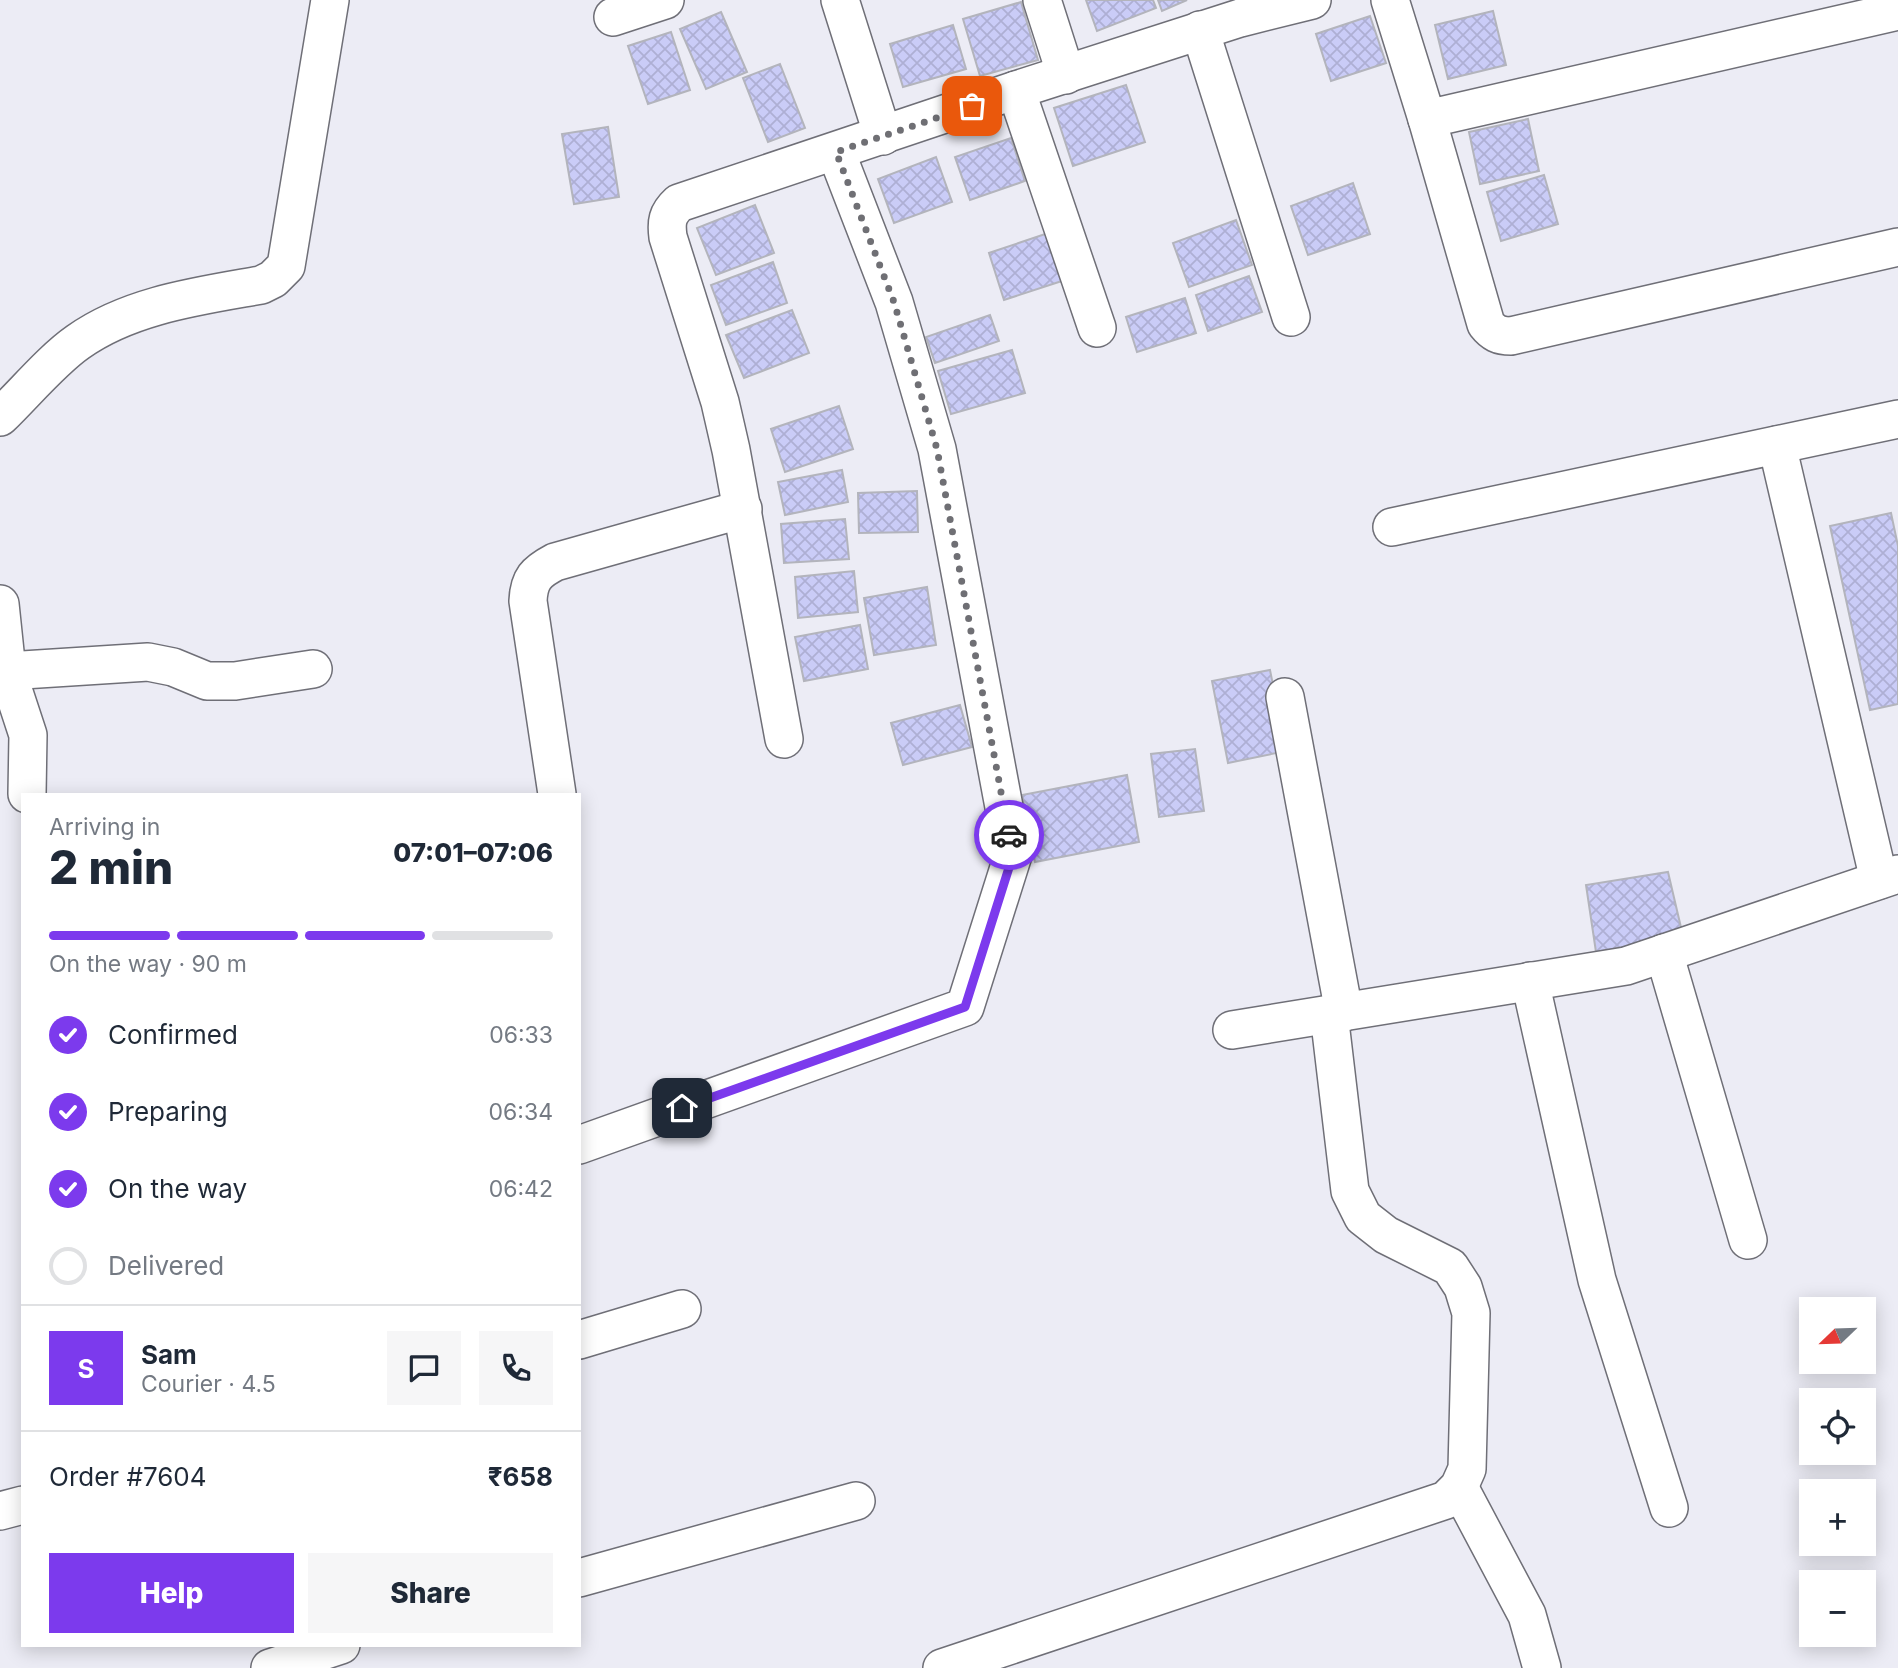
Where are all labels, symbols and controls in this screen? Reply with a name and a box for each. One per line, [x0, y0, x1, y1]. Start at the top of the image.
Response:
pin [942, 76, 1002, 136]
icon: bag [953, 87, 991, 125]
courier [974, 800, 1044, 870]
text: Arriving in [49, 813, 160, 841]
icon: car [990, 816, 1028, 854]
text: 07:01–07:06 [393, 837, 553, 868]
text: 2 min [49, 839, 173, 895]
text: On the way · 90 m [49, 950, 247, 978]
icon: check [49, 1016, 87, 1054]
text: Confirmed [108, 1019, 238, 1050]
text: 06:33 [489, 1021, 553, 1049]
pin [652, 1078, 712, 1138]
icon: home [663, 1089, 701, 1127]
icon: check [49, 1093, 87, 1131]
text: Preparing [108, 1096, 228, 1127]
text: 06:34 [489, 1098, 553, 1126]
icon: check [49, 1170, 87, 1208]
text: On the way [108, 1173, 247, 1204]
text: 06:42 [489, 1175, 553, 1203]
text: Delivered [108, 1250, 224, 1281]
north arrow [1799, 1297, 1876, 1374]
map controls [1799, 1297, 1876, 1647]
button: chat [387, 1331, 461, 1405]
button: phone [479, 1331, 553, 1405]
text: Sam [141, 1339, 197, 1370]
text: S [77, 1353, 95, 1384]
text: Courier · 4.5 [141, 1370, 276, 1398]
button: locate [1799, 1388, 1876, 1465]
text: Order #7604 [49, 1461, 207, 1492]
text: ₹658 [488, 1461, 553, 1492]
button: + [1799, 1479, 1876, 1556]
button: Help [49, 1553, 294, 1633]
button: Share [308, 1553, 553, 1633]
button: − [1799, 1570, 1876, 1647]

